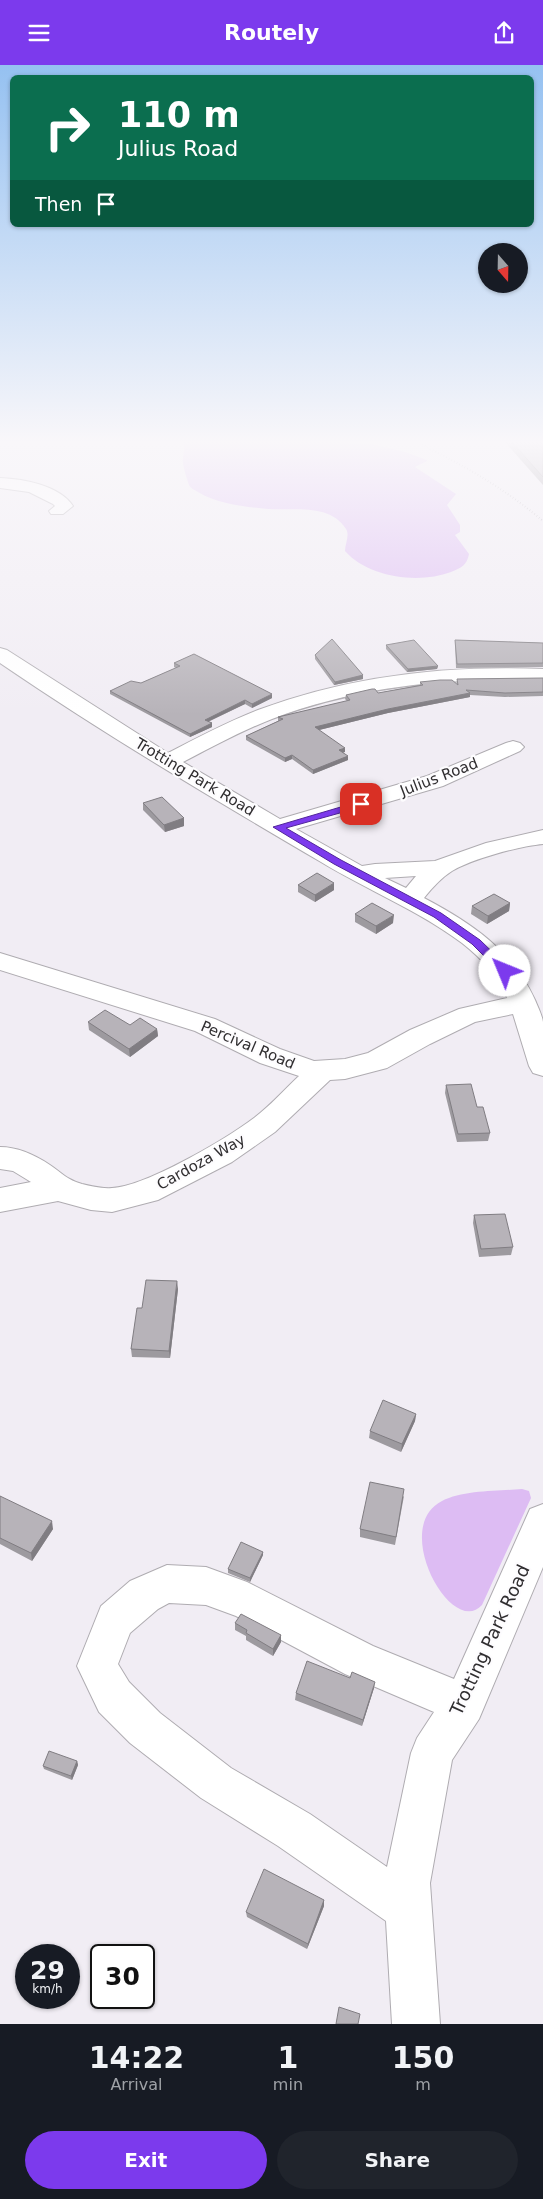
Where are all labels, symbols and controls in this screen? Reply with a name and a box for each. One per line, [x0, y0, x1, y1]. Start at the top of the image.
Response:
icon: menu [25, 19, 53, 47]
icon: share [490, 19, 518, 47]
text: Routely [224, 20, 319, 45]
icon: right [35, 95, 100, 160]
text: 110 m [118, 95, 240, 135]
text: Julius Road [118, 136, 238, 161]
icon: arrive [92, 190, 120, 218]
text: Then [35, 193, 82, 215]
north arrow [478, 243, 528, 293]
map controls [478, 243, 528, 293]
street label: Trotting Park Road [131, 734, 258, 820]
street label: Julius Road [397, 754, 481, 800]
pin [340, 783, 382, 825]
icon: arrive [347, 790, 375, 818]
position arrow [478, 944, 530, 996]
street label: Percival Road [198, 1017, 298, 1073]
street label: Cardoza Way [154, 1130, 248, 1194]
street label: Trotting Park Road [445, 1561, 534, 1719]
speed limit sign: 30 [90, 1944, 155, 2009]
text: 29 [30, 1956, 65, 1985]
text: km/h [32, 1982, 63, 1996]
text: 14:22 [89, 2040, 184, 2075]
text: 1 [277, 2040, 298, 2075]
text: 150 [392, 2040, 454, 2075]
text: Arrival [110, 2075, 162, 2094]
text: min [273, 2075, 303, 2094]
text: m [415, 2075, 431, 2094]
button: Exit [25, 2131, 267, 2189]
button: Share [277, 2131, 518, 2189]

